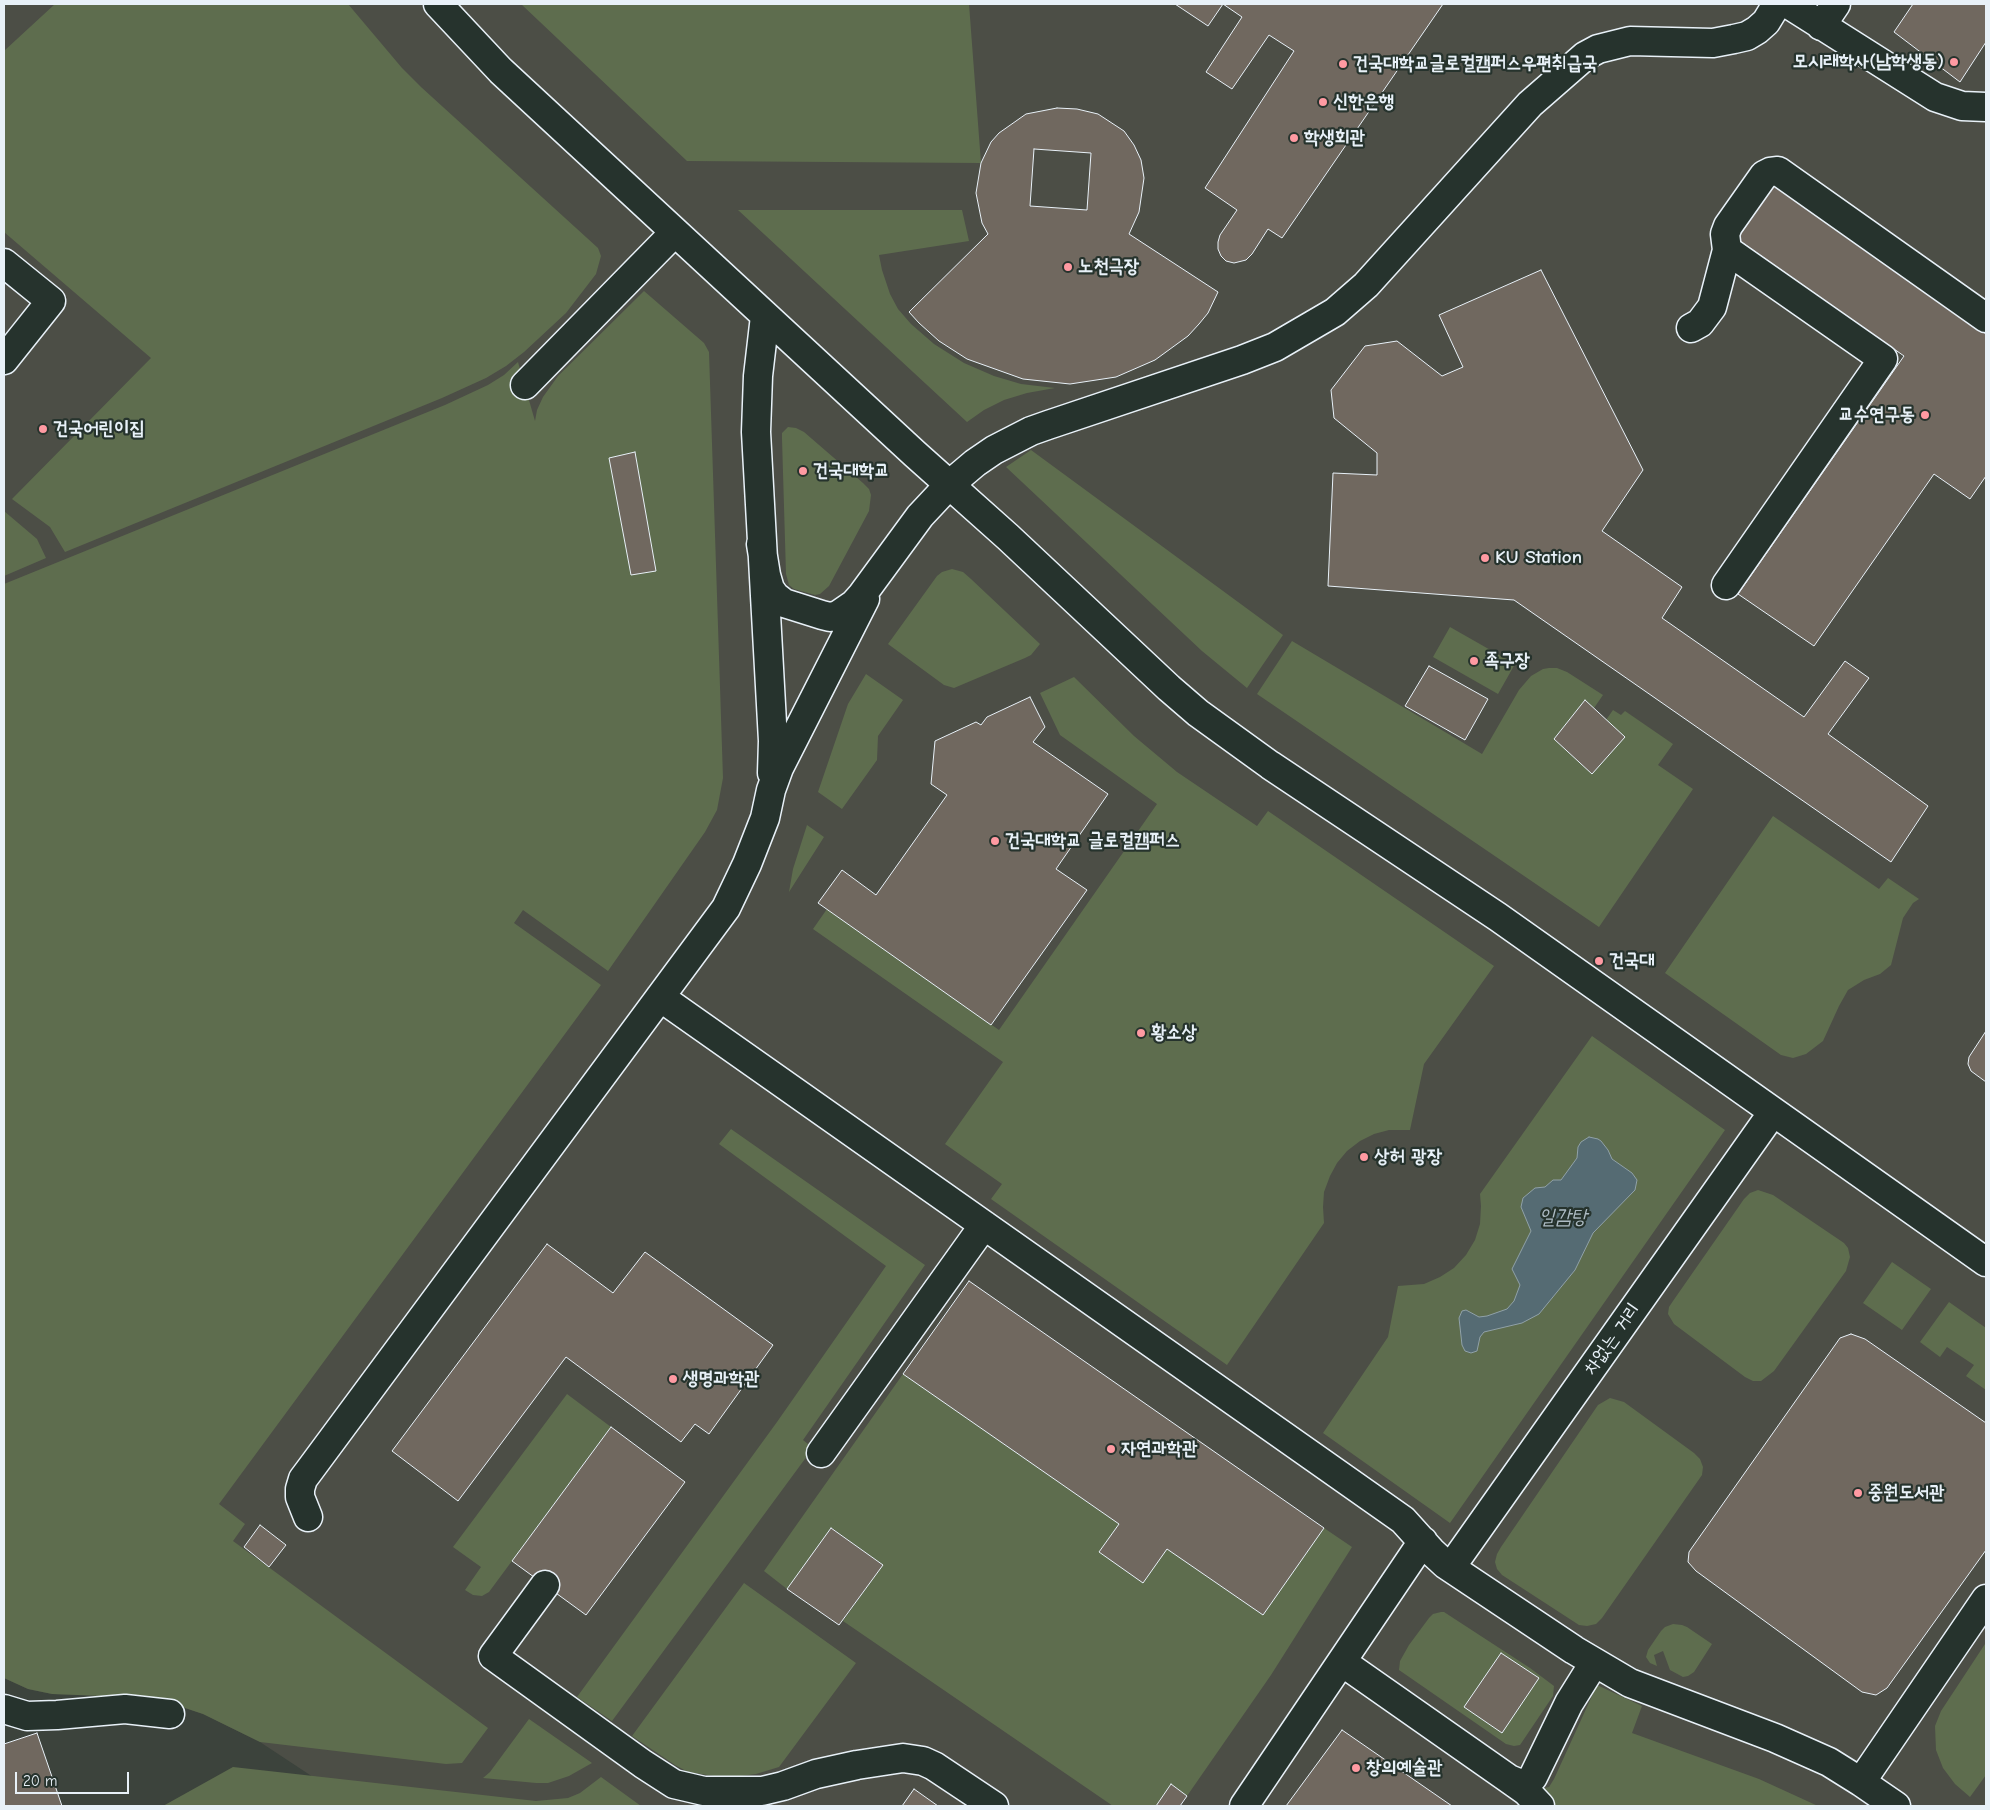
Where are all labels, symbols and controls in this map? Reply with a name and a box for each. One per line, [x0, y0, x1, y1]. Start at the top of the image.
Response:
place label: 모시래학사(남학생동) [1793, 51, 1944, 73]
place label: 건국대학교글로컬캠퍼스우편취급국 [1353, 53, 1598, 75]
marker: 모시래학사(남학생동) [1948, 56, 1960, 68]
marker: 건국대학교글로컬캠퍼스우편취급국 [1337, 58, 1349, 70]
place label: 신한은행 [1333, 91, 1394, 113]
marker: 신한은행 [1317, 96, 1329, 108]
place label: 학생회관 [1304, 127, 1365, 149]
marker: 학생회관 [1288, 132, 1300, 144]
place label: 노천극장 [1078, 256, 1139, 278]
marker: 노천극장 [1062, 261, 1074, 273]
place label: 교수연구동 [1839, 404, 1915, 426]
marker: 교수연구동 [1919, 409, 1931, 421]
place label: 건국어린이집 [53, 418, 145, 440]
marker: 건국어린이집 [37, 423, 49, 435]
place label: 건국대학교 [813, 460, 889, 482]
marker: 건국대학교 [797, 465, 809, 477]
place label: KU Station [1495, 547, 1582, 569]
marker: KU Station [1479, 552, 1491, 564]
place label: 족구장 [1484, 650, 1530, 672]
marker: 족구장 [1468, 655, 1480, 667]
place label: 건국대학교 글로컬캠퍼스 [1005, 830, 1180, 852]
marker: 건국대학교 글로컬캠퍼스 [989, 835, 1001, 847]
place label: 건국대 [1609, 950, 1655, 972]
marker: 건국대 [1593, 955, 1605, 967]
place label: 황소상 [1151, 1022, 1197, 1044]
marker: 황소상 [1135, 1027, 1147, 1039]
place label: 상허 광장 [1374, 1146, 1442, 1168]
marker: 상허 광장 [1358, 1151, 1370, 1163]
water label: 일감탕 [1539, 1205, 1587, 1229]
street label: 차없는 거리 [1579, 1299, 1645, 1379]
place label: 생명과학관 [683, 1368, 759, 1390]
marker: 생명과학관 [667, 1373, 679, 1385]
place label: 자연과학관 [1121, 1438, 1197, 1460]
marker: 자연과학관 [1105, 1443, 1117, 1455]
place label: 중원도서관 [1868, 1482, 1944, 1504]
marker: 중원도서관 [1852, 1487, 1864, 1499]
place label: 창의예술관 [1366, 1757, 1442, 1779]
scale bar [18, 1762, 131, 1794]
marker: 창의예술관 [1350, 1762, 1362, 1774]
text: 20 m [23, 1772, 57, 1790]

